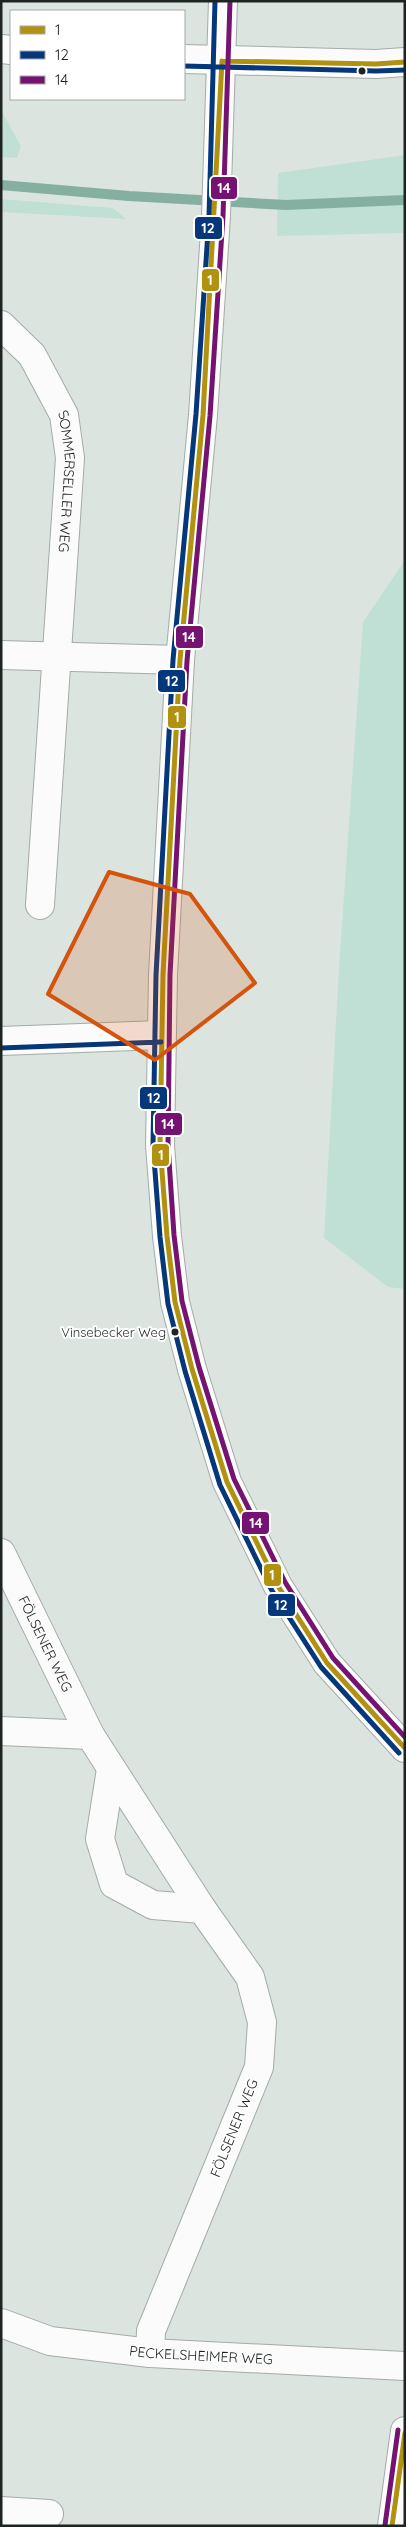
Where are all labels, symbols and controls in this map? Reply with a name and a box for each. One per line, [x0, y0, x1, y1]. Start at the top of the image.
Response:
legend [10, 10, 185, 100]
text: 1 [55, 20, 61, 39]
text: 12 [55, 45, 69, 64]
unlabelled marker [357, 66, 367, 76]
text: 14 [55, 70, 68, 89]
line badge: 14 [210, 176, 238, 200]
text: 14 [217, 179, 231, 197]
line badge: 12 [194, 216, 223, 240]
text: 12 [201, 219, 215, 237]
line badge: 1 [201, 268, 220, 292]
text: 1 [207, 271, 213, 289]
street label: SOMMERSELLER WEG [54, 407, 79, 553]
line badge: 14 [175, 625, 204, 649]
text: 14 [182, 628, 196, 646]
line badge: 12 [157, 669, 186, 693]
text: 12 [165, 672, 179, 690]
line badge: 1 [167, 705, 187, 729]
text: 1 [174, 708, 180, 726]
line badge: 12 [139, 1086, 168, 1110]
text: 12 [147, 1089, 161, 1107]
line badge: 14 [154, 1112, 183, 1136]
text: 14 [161, 1115, 175, 1133]
line badge: 1 [151, 1143, 170, 1167]
text: 1 [158, 1146, 164, 1164]
place label: Vinsebecker Weg [61, 1324, 166, 1340]
marker: Vinsebecker Weg [170, 1327, 180, 1337]
line badge: 14 [241, 1511, 270, 1535]
text: 14 [249, 1514, 263, 1532]
line badge: 1 [263, 1563, 282, 1587]
text: 1 [269, 1566, 275, 1584]
street label: FÖLSENER WEG [14, 1593, 76, 1695]
line badge: 12 [267, 1593, 296, 1617]
text: 12 [274, 1596, 288, 1614]
street label: FÖLSENER WEG [206, 2076, 262, 2180]
street label: PECKELSHEIMER WEG [128, 2342, 273, 2368]

